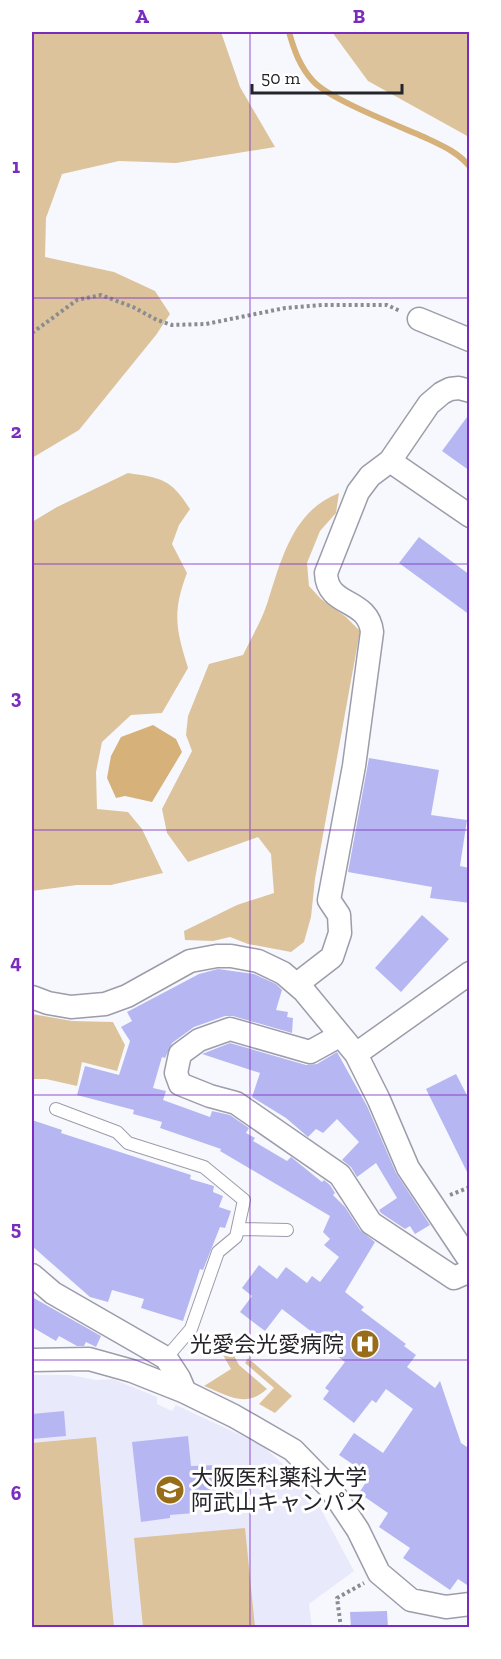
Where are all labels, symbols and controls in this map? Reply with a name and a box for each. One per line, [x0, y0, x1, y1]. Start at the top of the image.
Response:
text: A [135, 4, 149, 28]
text: B [353, 4, 365, 28]
scale bar [252, 57, 402, 95]
text: 50 m [261, 67, 301, 89]
text: 1 [12, 154, 20, 178]
text: 2 [11, 419, 22, 443]
text: 3 [11, 685, 22, 709]
text: 4 [10, 950, 22, 974]
text: 5 [11, 1216, 21, 1240]
hospital icon: 光愛会光愛病院 [349, 1328, 381, 1360]
place label: 光愛会光愛病院 [190, 1331, 344, 1358]
place label: 大阪医科薬科大学 阿武山キャンパス [191, 1464, 367, 1516]
school or university icon: 大阪医科薬科大学 阿武山キャンパス [154, 1474, 186, 1506]
text: 6 [11, 1481, 22, 1505]

